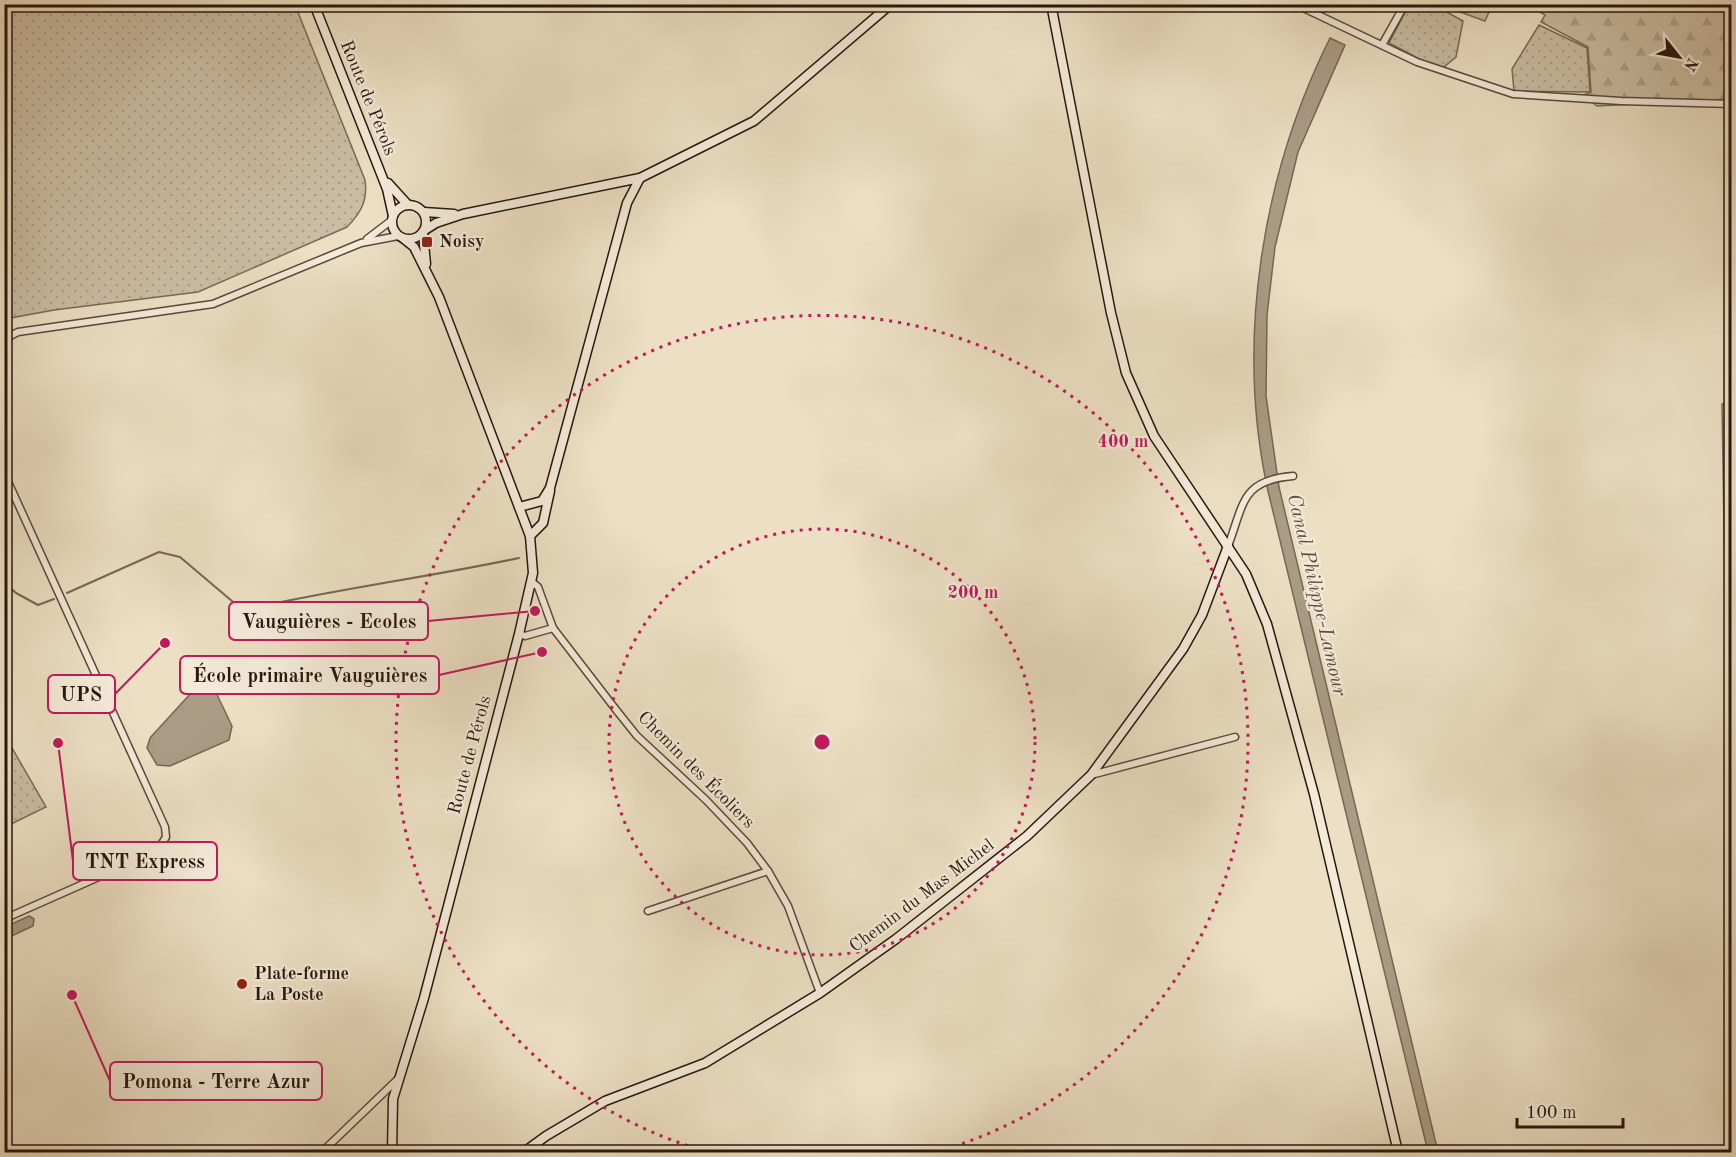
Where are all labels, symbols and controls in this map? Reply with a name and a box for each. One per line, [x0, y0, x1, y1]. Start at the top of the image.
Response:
north arrow [1649, 27, 1709, 87]
street label: Route de Pérols [337, 38, 399, 158]
text: N [1680, 54, 1700, 74]
place label: Noisy [439, 233, 484, 251]
marker: Noisy [420, 235, 434, 249]
text: 400 m [1098, 433, 1148, 451]
water label: Canal Philippe-Lamour [1283, 492, 1349, 699]
text: 200 m [948, 584, 998, 602]
callout: Vauguières - Ecoles [229, 602, 428, 640]
text: Vauguières - Ecoles [242, 613, 416, 633]
callout: École primaire Vauguières [180, 656, 439, 694]
text: École primaire Vauguières [193, 662, 427, 687]
callout: UPS [48, 675, 115, 713]
text: UPS [60, 686, 102, 706]
street label: Route de Pérols [445, 693, 495, 816]
street label: Chemin des Écoliers [634, 705, 761, 832]
centre of rings [812, 732, 832, 752]
street label: Chemin du Mas Michel [846, 836, 998, 956]
callout: TNT Express [73, 842, 217, 880]
text: TNT Express [85, 853, 205, 873]
place label: Plate-forme La Poste [254, 965, 349, 1004]
marker: Plate-forme La Poste [235, 977, 249, 991]
callout: Pomona - Terre Azur [110, 1062, 322, 1100]
text: Pomona - Terre Azur [122, 1073, 310, 1093]
scale bar [1517, 1091, 1624, 1129]
text: 100 m [1526, 1104, 1577, 1122]

